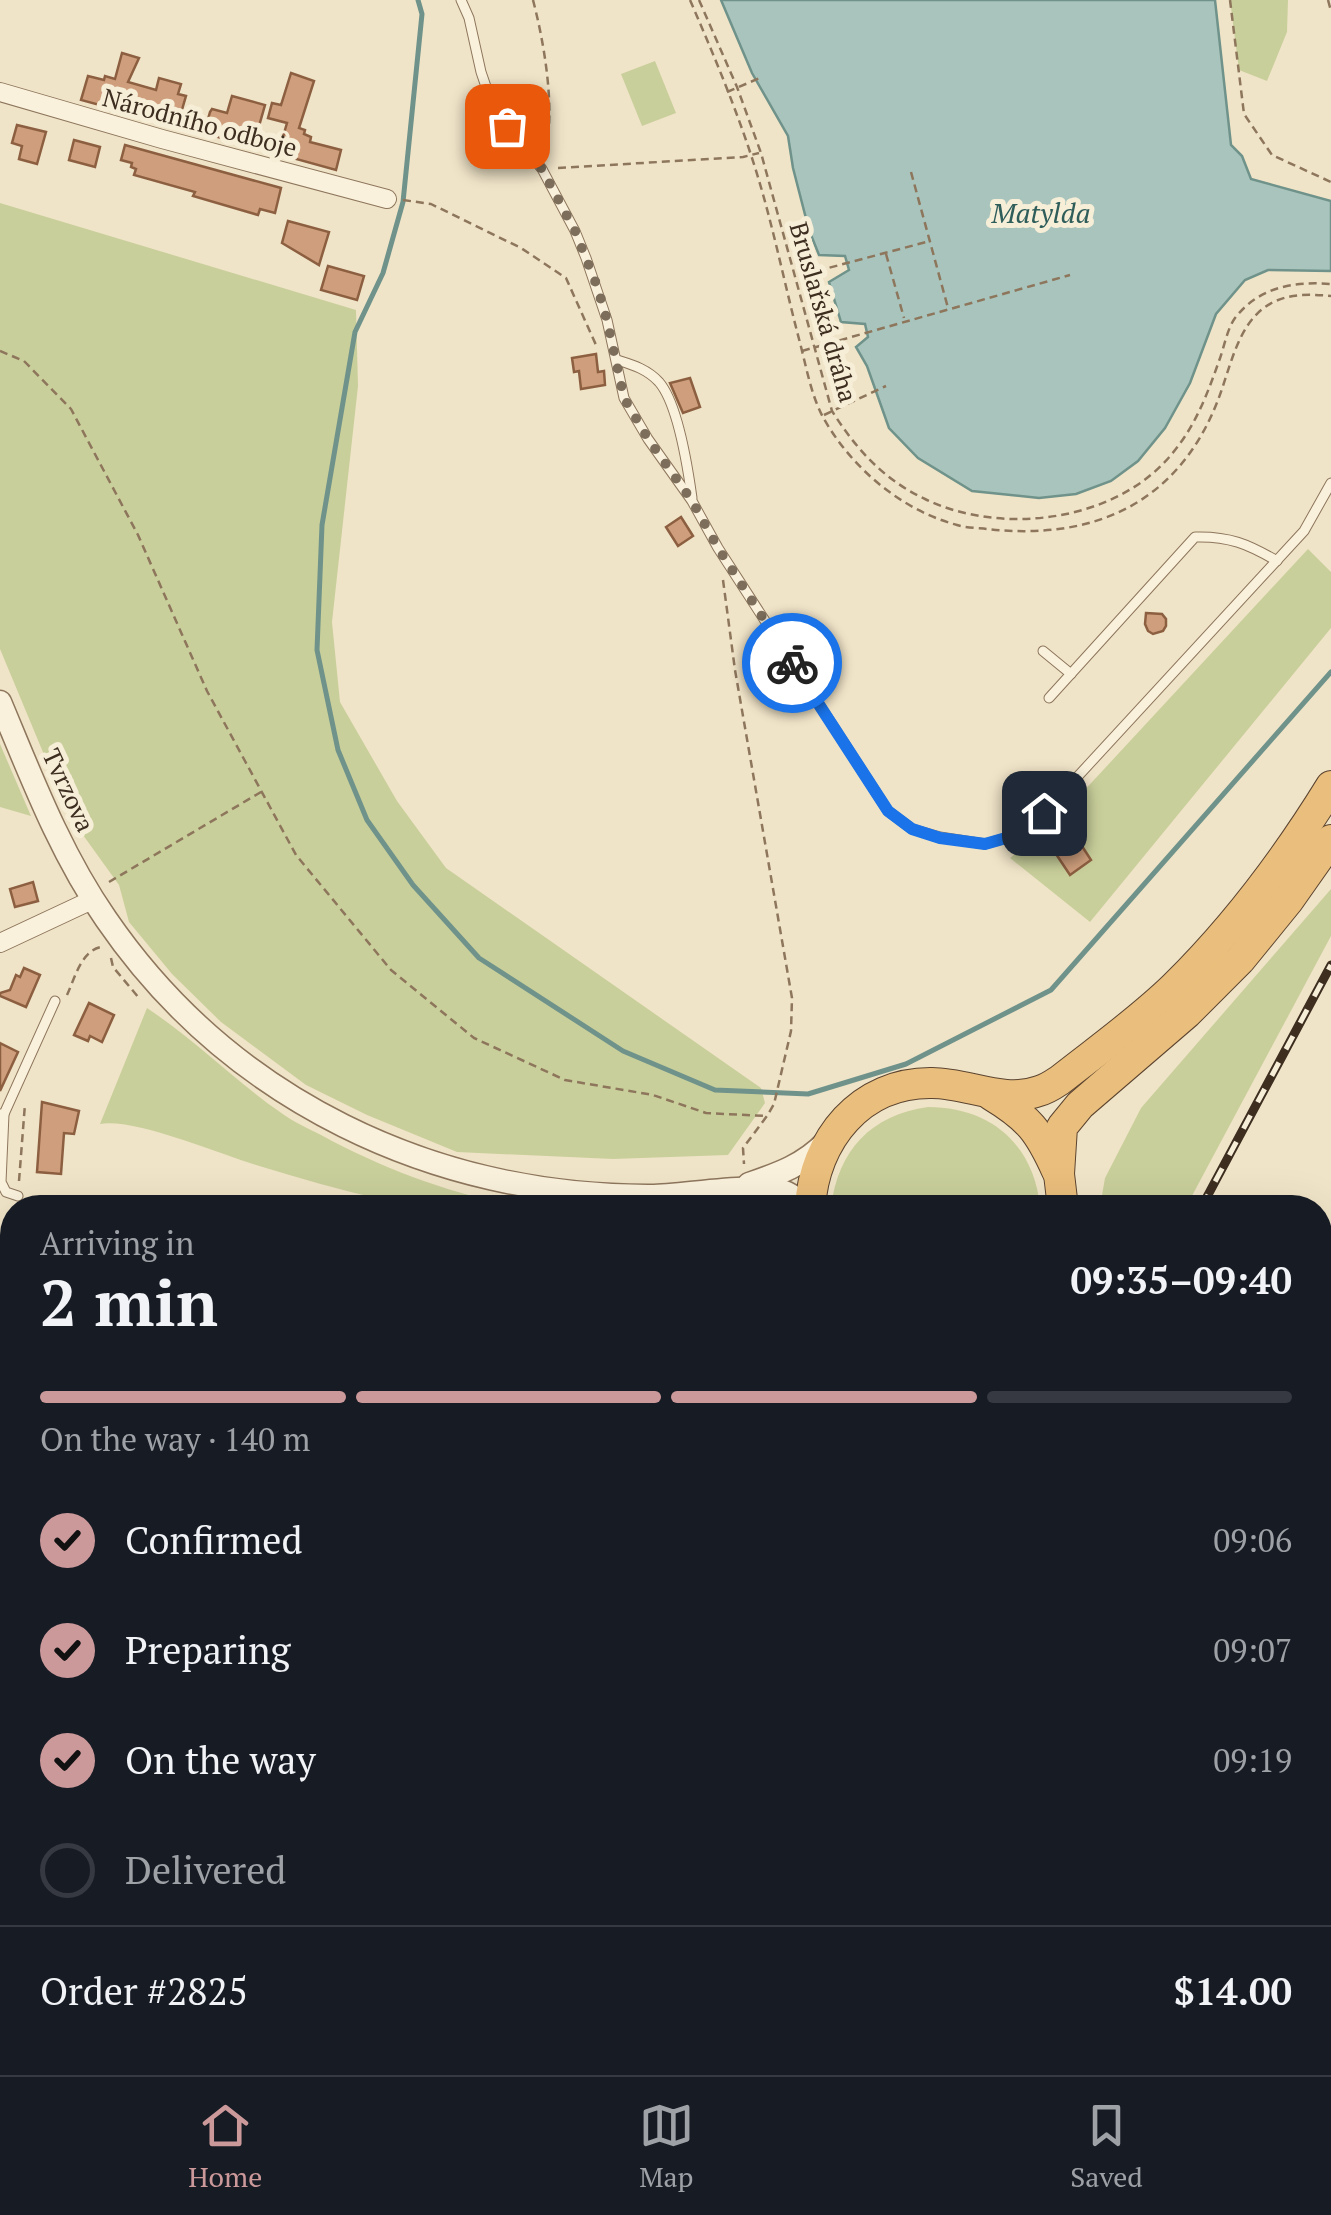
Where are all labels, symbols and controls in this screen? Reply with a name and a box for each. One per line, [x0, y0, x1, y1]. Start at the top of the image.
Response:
street label: Národního odboje [99, 80, 301, 164]
pin [465, 84, 550, 169]
icon: bag [480, 99, 535, 154]
water label: Matylda [991, 194, 1090, 231]
street label: Bruslařská dráha [783, 218, 866, 406]
courier [742, 613, 842, 713]
icon: bike [765, 636, 820, 691]
street label: Tvrzova [35, 743, 103, 837]
pin [1002, 771, 1087, 856]
icon: home [1017, 786, 1072, 841]
text: Arriving in [40, 1222, 194, 1264]
text: 09:35–09:40 [1070, 1255, 1292, 1305]
text: 2 min [40, 1258, 218, 1345]
text: On the way · 140 m [40, 1418, 310, 1460]
icon: check [40, 1513, 95, 1568]
text: Confirmed [125, 1515, 303, 1565]
text: 09:06 [1213, 1519, 1292, 1561]
icon: check [40, 1623, 95, 1678]
text: Preparing [125, 1625, 291, 1675]
text: 09:07 [1213, 1629, 1292, 1671]
icon: check [40, 1733, 95, 1788]
text: On the way [125, 1735, 316, 1785]
text: 09:19 [1213, 1739, 1292, 1781]
text: Delivered [125, 1845, 286, 1895]
text: Order #2825 [40, 1966, 248, 2016]
text: $14.00 [1173, 1966, 1292, 2016]
tab: Home [188, 2098, 262, 2195]
tab: Map [639, 2098, 694, 2195]
tab: Saved [1070, 2098, 1143, 2195]

